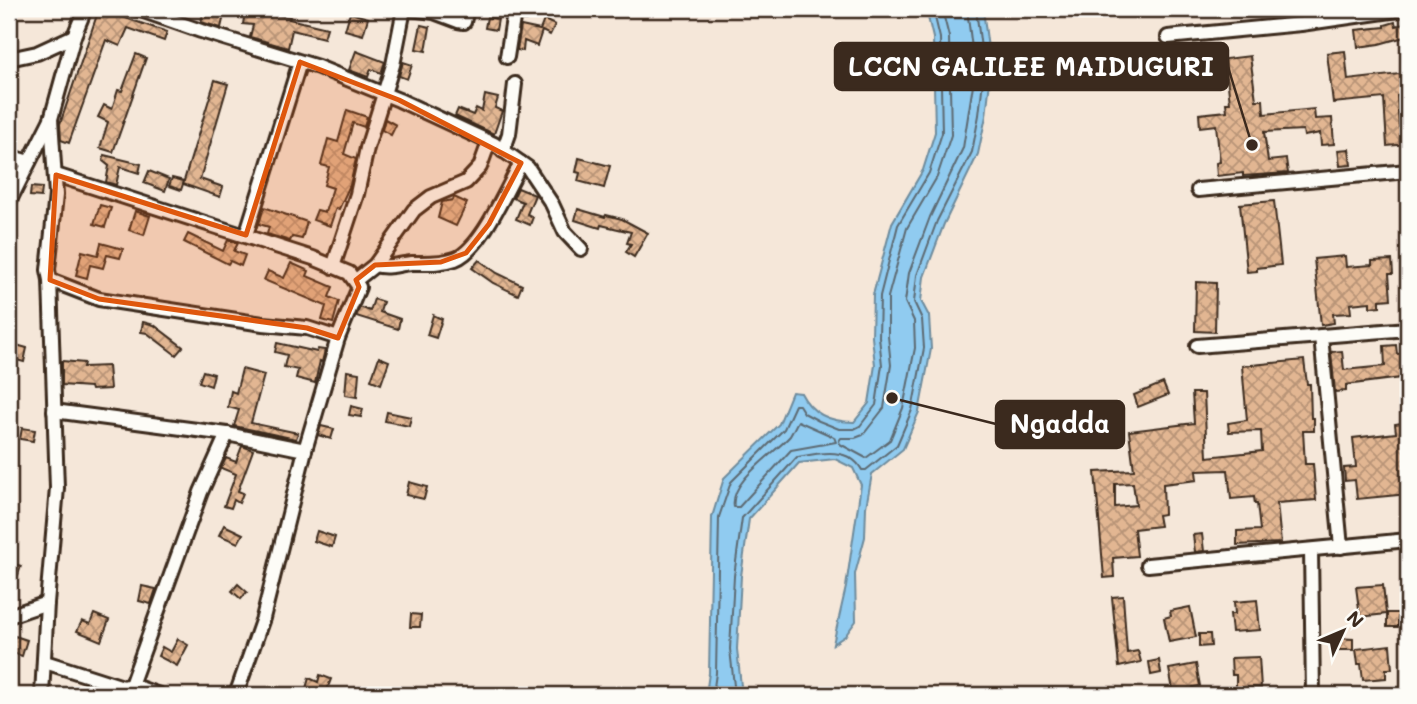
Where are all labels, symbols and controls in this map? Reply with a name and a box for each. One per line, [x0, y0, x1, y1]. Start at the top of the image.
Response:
callout: LCCN GALILEE MAIDUGURI [835, 43, 1228, 90]
text: LCCN GALILEE MAIDUGURI [848, 49, 1214, 83]
callout: Ngadda [996, 401, 1124, 448]
text: Ngadda [1010, 406, 1110, 440]
north arrow [1308, 596, 1378, 666]
text: N [1342, 605, 1370, 633]

